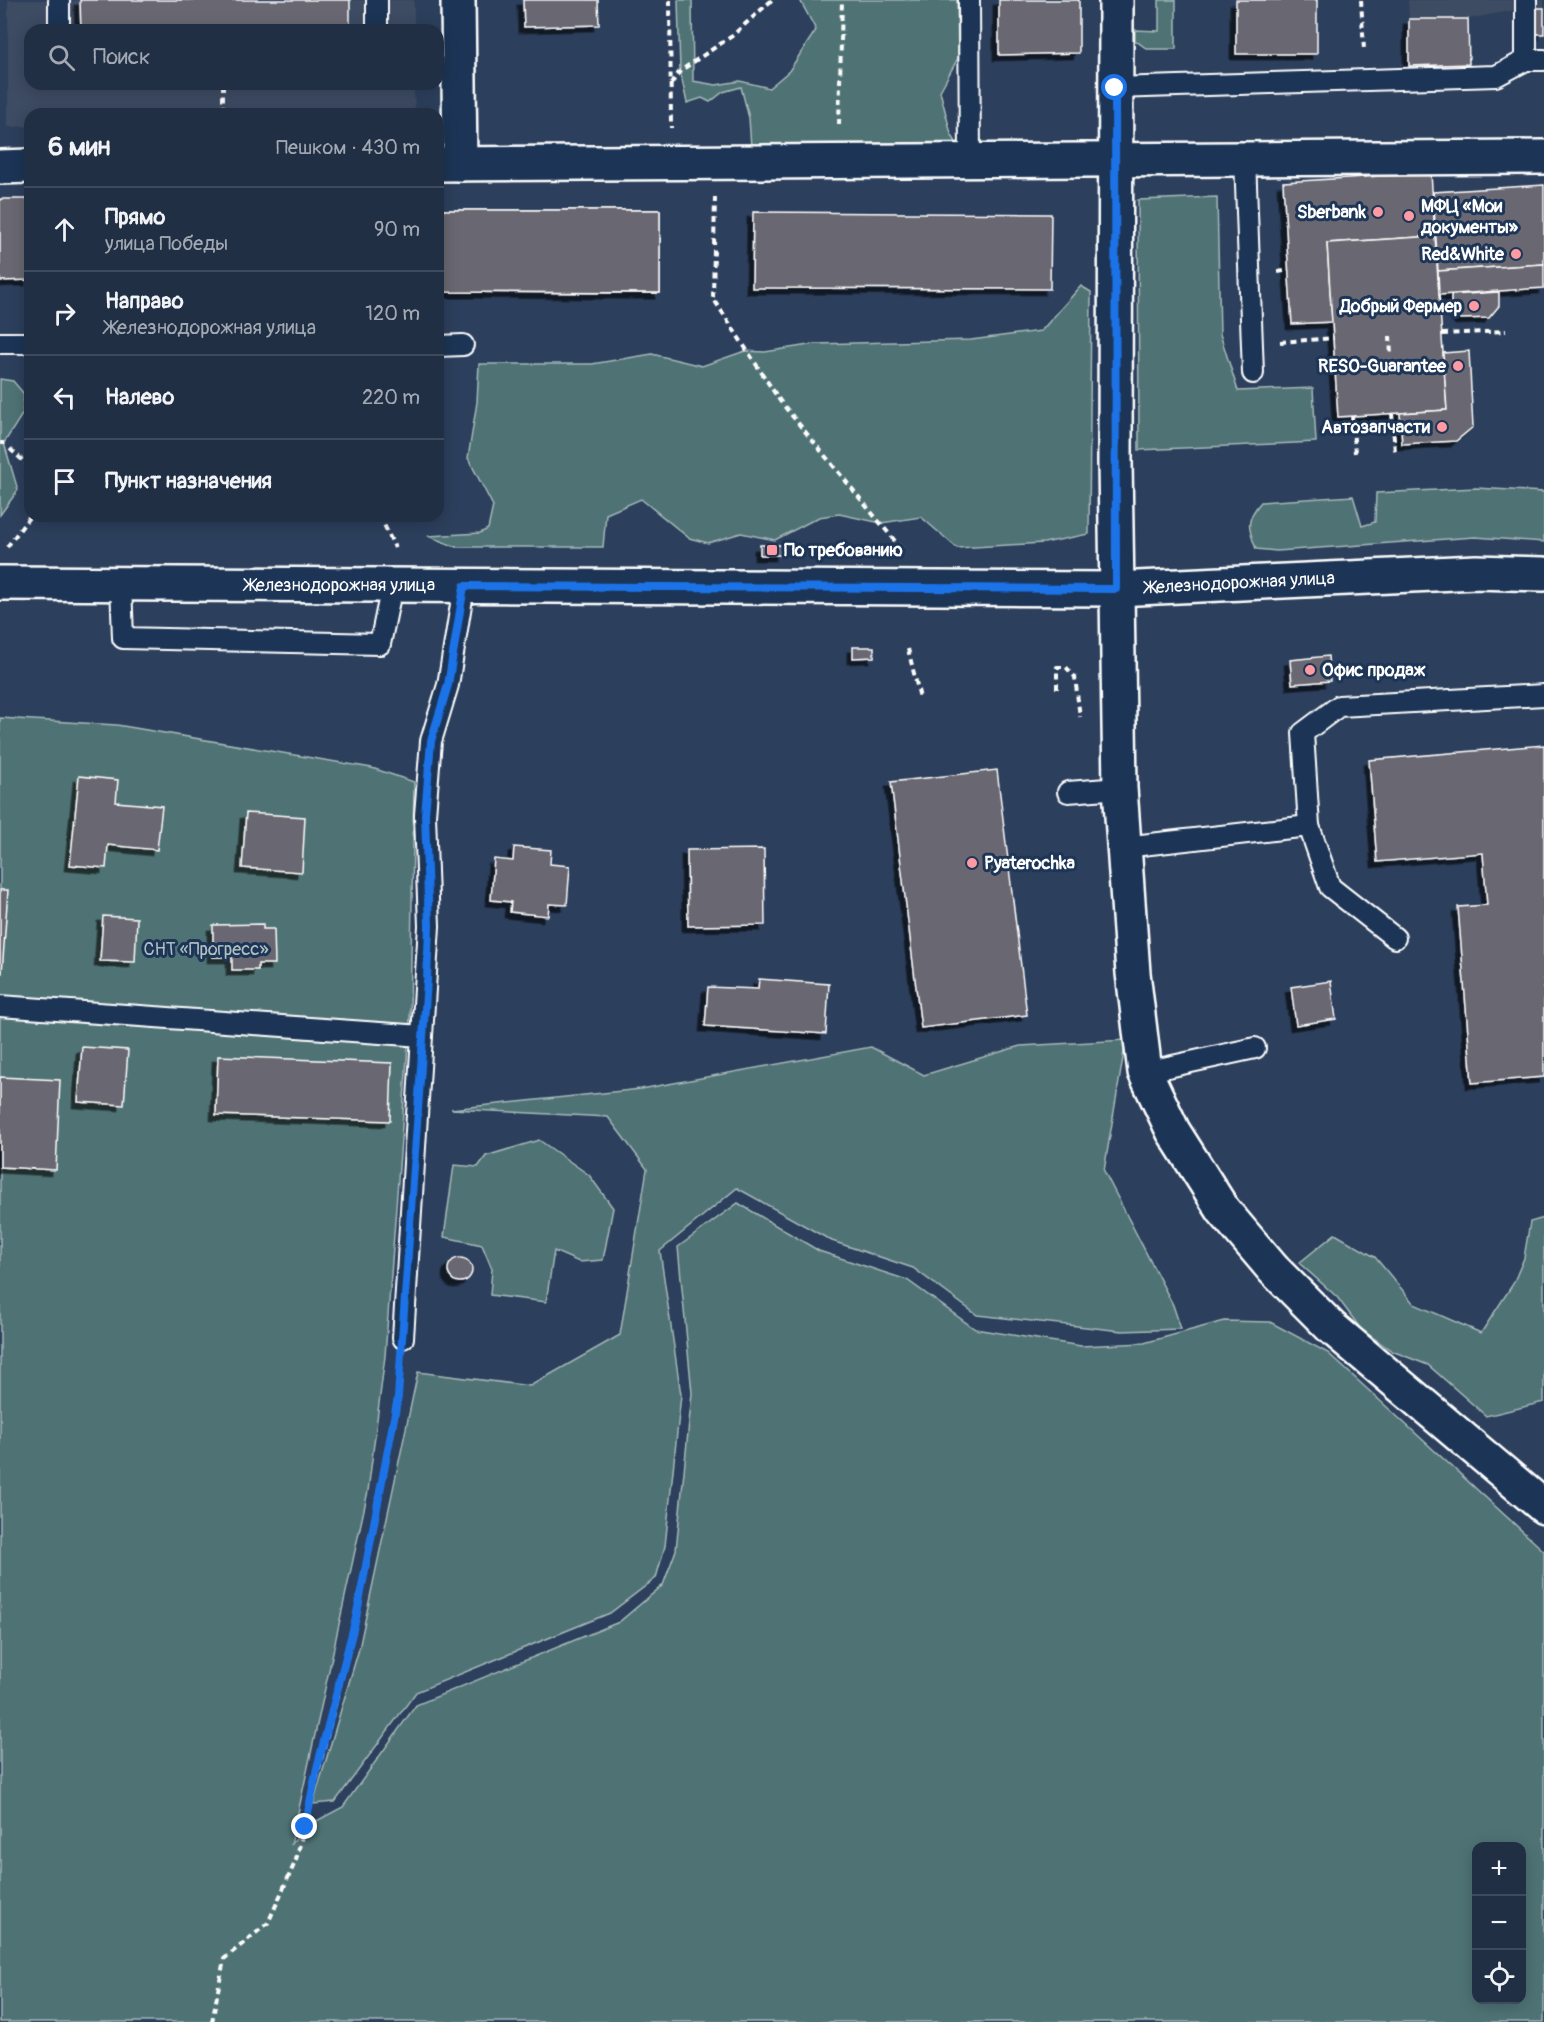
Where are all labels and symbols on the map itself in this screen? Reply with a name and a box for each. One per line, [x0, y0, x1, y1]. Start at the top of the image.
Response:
route start [1101, 74, 1127, 100]
place label: МФЦ «Мои документы» [1420, 195, 1519, 239]
place label: Sberbank [1297, 201, 1366, 224]
marker: Sberbank [1371, 205, 1385, 219]
marker: МФЦ «Мои документы» [1402, 209, 1416, 223]
place label: Red&White [1421, 243, 1505, 266]
marker: Red&White [1509, 247, 1523, 261]
place label: Добрый Фермер [1339, 295, 1463, 318]
marker: Добрый Фермер [1467, 299, 1481, 313]
place label: RESO-Guarantee [1318, 355, 1447, 378]
marker: RESO-Guarantee [1451, 359, 1465, 373]
place label: Автозапчасти [1321, 416, 1430, 439]
marker: Автозапчасти [1435, 420, 1449, 434]
place label: По требованию [784, 539, 903, 562]
marker: По требованию [765, 543, 779, 557]
street label: Железнодорожная улица [1142, 567, 1335, 600]
street label: Железнодорожная улица [242, 574, 435, 597]
place label: Офис продаж [1322, 659, 1426, 682]
marker: Офис продаж [1303, 663, 1317, 677]
place label: Pyaterochka [984, 852, 1075, 875]
marker: Pyaterochka [965, 856, 979, 870]
park label: СНТ «Прогресс» [143, 938, 269, 961]
route end [291, 1813, 317, 1839]

